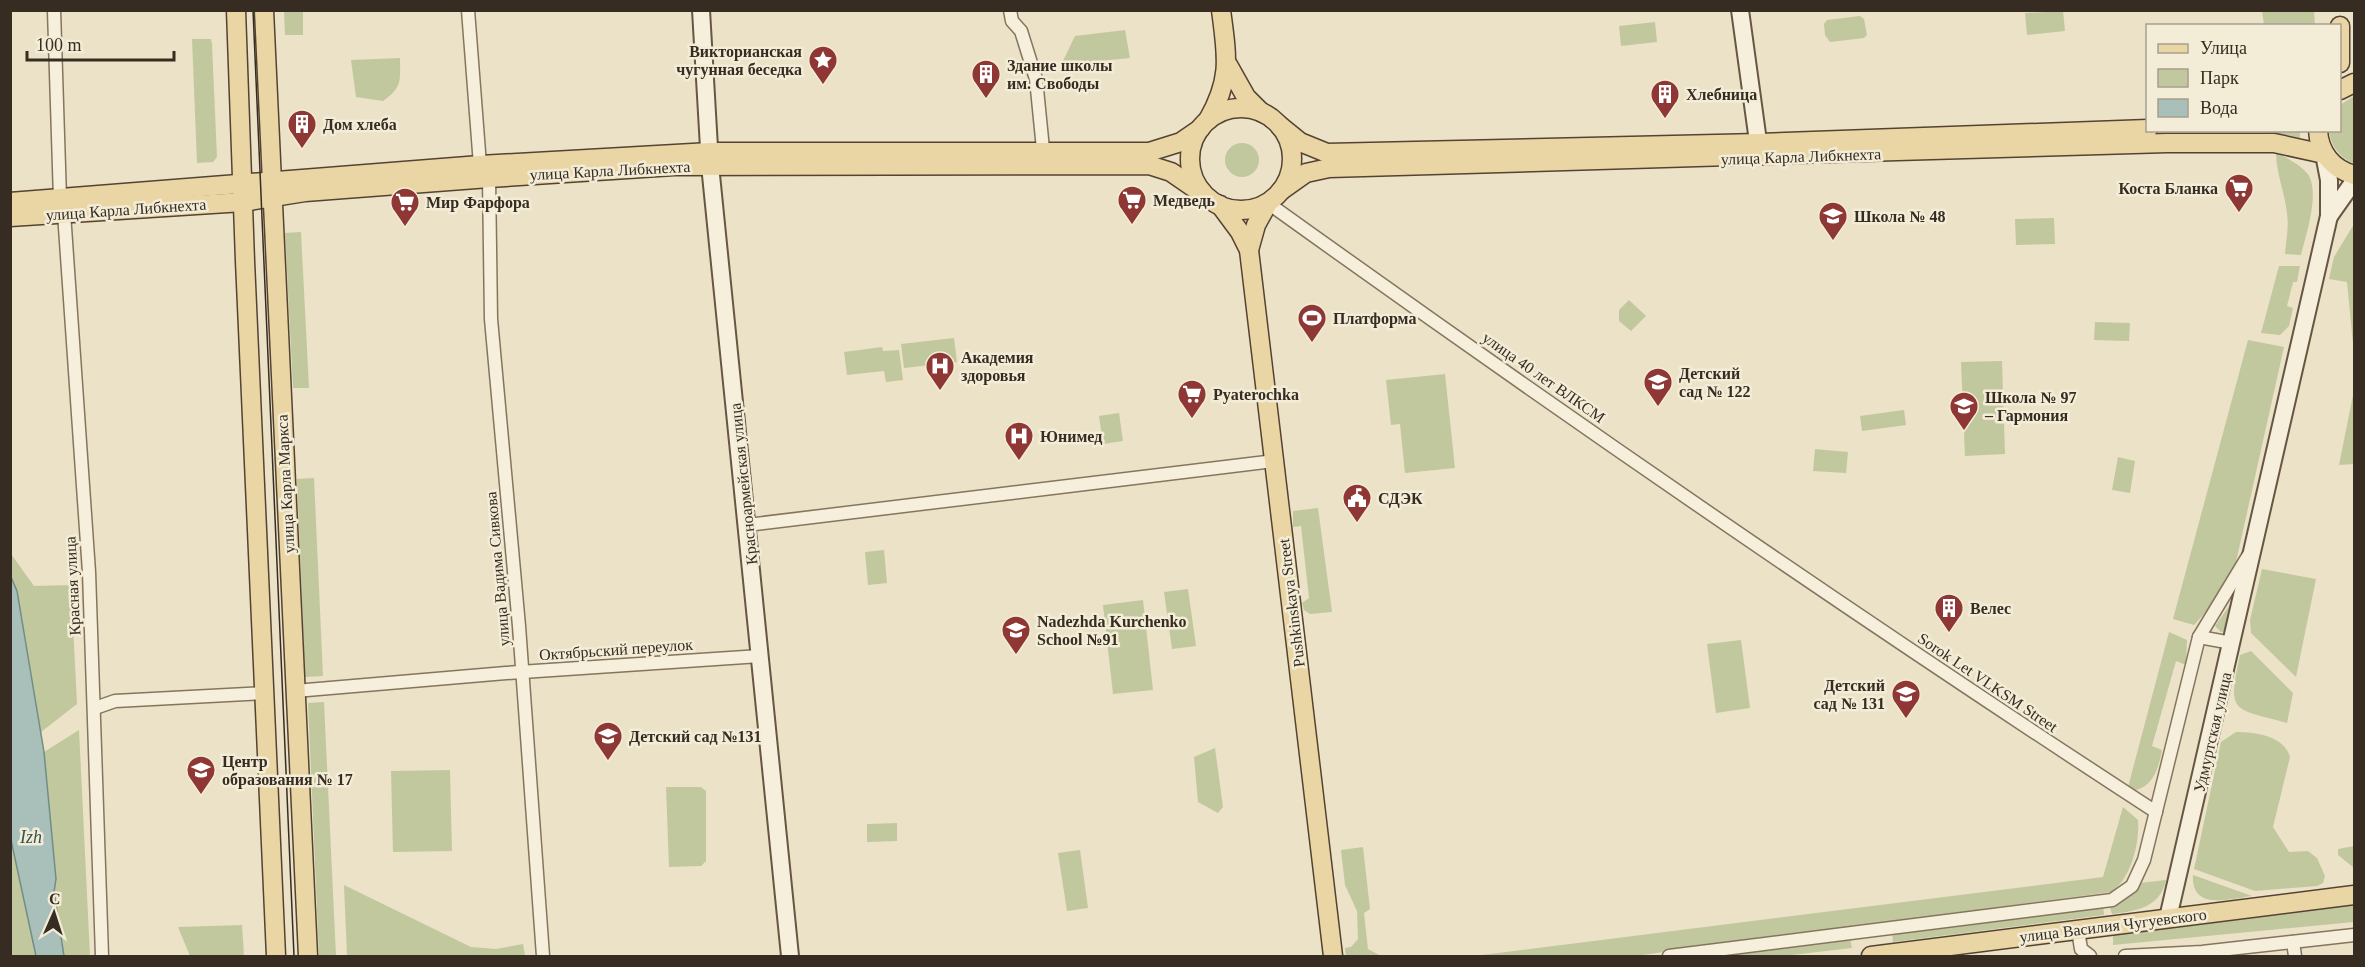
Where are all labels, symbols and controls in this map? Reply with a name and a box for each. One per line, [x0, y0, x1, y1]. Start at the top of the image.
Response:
scale bar [27, 24, 174, 62]
legend [2146, 24, 2341, 132]
text: 100 m [36, 35, 82, 55]
text: Улица [2200, 38, 2247, 58]
place label: Викторианская чугунная беседка [676, 43, 802, 79]
place icon: Викторианская чугунная беседка [807, 44, 839, 86]
place label: Здание школы им. Свободы [1007, 57, 1113, 92]
building icon: Здание школы им. Свободы [970, 58, 1002, 100]
text: Парк [2200, 68, 2239, 88]
building icon: Хлебница [1649, 78, 1681, 120]
place label: Хлебница [1686, 86, 1757, 103]
text: Вода [2200, 98, 2238, 118]
building icon: Дом хлеба [286, 108, 318, 150]
place label: Дом хлеба [323, 116, 397, 134]
street label: улица Карла Либкнехта [1720, 145, 1882, 169]
street label: улица Карла Либкнехта [529, 158, 691, 184]
supermarket icon: Коста Бланка [2223, 172, 2255, 214]
place label: Коста Бланка [2119, 180, 2218, 197]
supermarket icon: Медведь [1116, 184, 1148, 226]
supermarket icon: Мир Фарфора [389, 186, 421, 228]
place label: Медведь [1153, 192, 1216, 209]
place label: Мир Фарфора [426, 194, 530, 212]
street label: улица Карла Либкнехта [45, 195, 207, 225]
school or university icon: Школа № 48 [1817, 200, 1849, 242]
place label: Школа № 48 [1854, 208, 1945, 225]
sports icon: Платформа [1296, 302, 1328, 344]
place label: Платформа [1333, 310, 1416, 328]
street label: улица 40 лет ВЛКСМ [1479, 329, 1608, 427]
place label: Академия здоровья [961, 349, 1034, 385]
hospital icon: Академия здоровья [924, 350, 956, 392]
place label: Детский сад № 122 [1679, 365, 1750, 400]
school or university icon: Детский сад № 122 [1642, 366, 1674, 408]
supermarket icon: Pyaterochka [1176, 378, 1208, 420]
place label: Pyaterochka [1213, 386, 1299, 404]
place label: Школа № 97 – Гармония [1984, 389, 2076, 425]
school or university icon: Школа № 97 – Гармония [1948, 390, 1980, 432]
street label: Красноармейская улица [727, 402, 761, 566]
street label: улица Карла Маркса [273, 414, 299, 554]
hospital icon: Юнимед [1003, 420, 1035, 462]
place label: Юнимед [1040, 428, 1102, 445]
public building icon: СДЭК [1341, 482, 1373, 524]
place label: СДЭК [1378, 490, 1423, 508]
street label: улица Вадима Сивкова [482, 491, 514, 647]
street label: Красная улица [61, 536, 85, 636]
street label: Pushkinskaya Street [1275, 537, 1309, 668]
building icon: Велес [1933, 592, 1965, 634]
place label: Велес [1970, 600, 2011, 617]
place label: Nadezhda Kurchenko School №91 [1037, 613, 1187, 648]
school or university icon: Nadezhda Kurchenko School №91 [1000, 614, 1032, 656]
street label: Sorok Let VLKSM Street [1915, 629, 2061, 736]
street label: Октябрьский переулок [539, 636, 694, 664]
street label: Удмуртская улица [2190, 670, 2236, 794]
place label: Детский сад № 131 [1814, 677, 1885, 712]
school or university icon: Детский сад № 131 [1890, 678, 1922, 720]
school or university icon: Детский сад №131 [592, 720, 624, 762]
place label: Детский сад №131 [629, 728, 762, 746]
place label: Центр образования № 17 [222, 753, 353, 789]
school or university icon: Центр образования № 17 [185, 754, 217, 796]
water label: Izh [19, 827, 42, 847]
north arrow [24, 883, 84, 943]
text: С [49, 890, 61, 907]
street label: улица Василия Чугуевского [2019, 906, 2208, 946]

